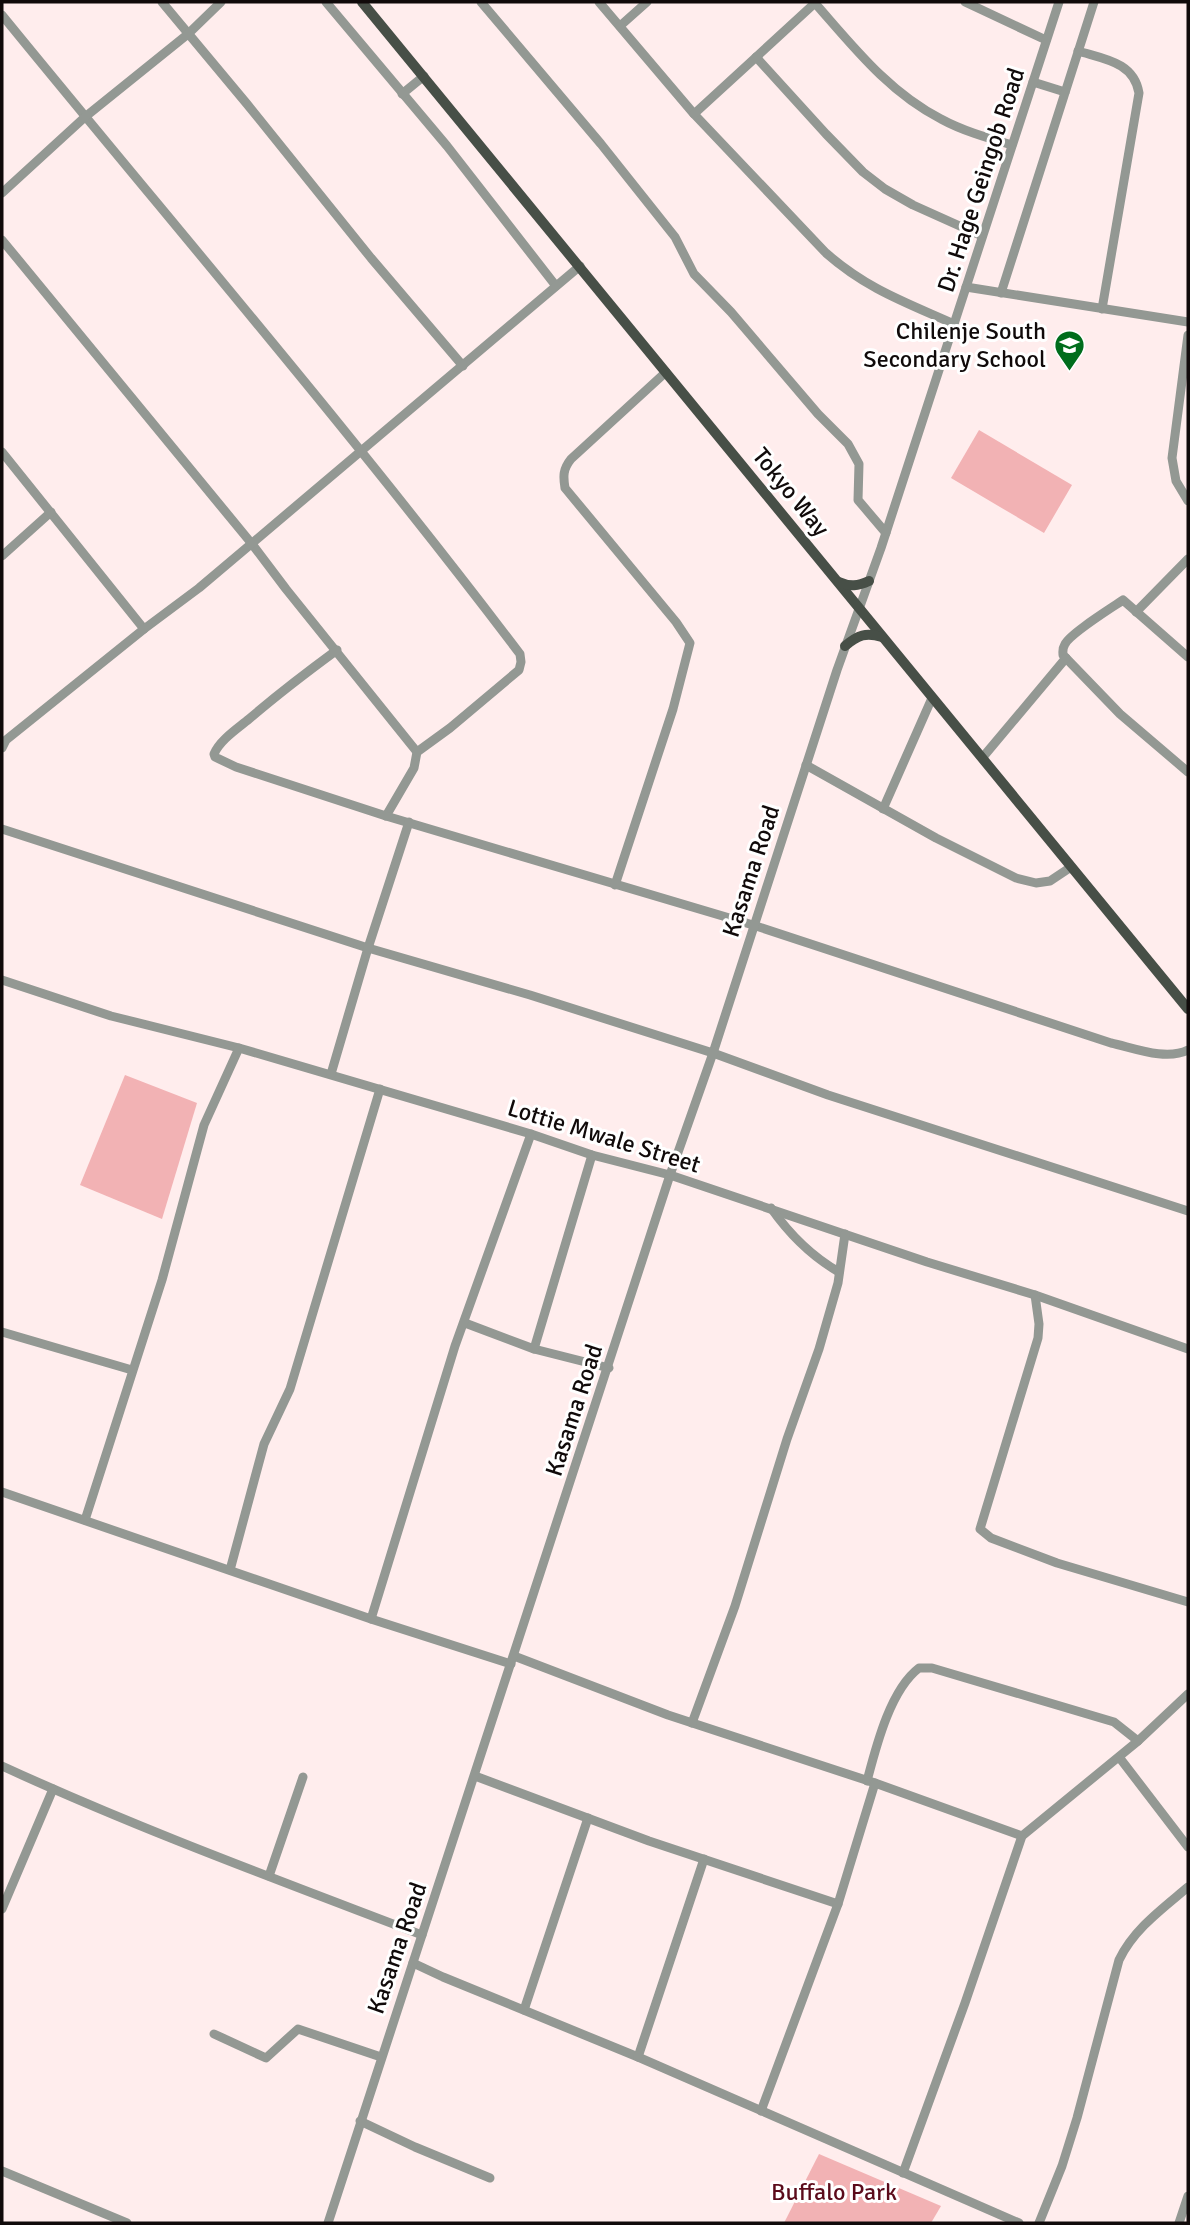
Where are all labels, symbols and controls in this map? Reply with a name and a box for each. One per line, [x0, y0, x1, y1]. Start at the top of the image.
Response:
street label: Dr. Hage Geingob Road [931, 64, 1031, 296]
place label: Chilenje South Secondary School [863, 316, 1046, 374]
school or university icon: Chilenje South Secondary School [1052, 328, 1086, 372]
street label: Tokyo Way [746, 442, 836, 542]
street label: Kasama Road [716, 801, 786, 941]
street label: Lottie Mwale Street [504, 1092, 704, 1180]
street label: Kasama Road [539, 1340, 609, 1480]
street label: Kasama Road [361, 1878, 433, 2018]
park label: Buffalo Park [771, 2177, 897, 2207]

